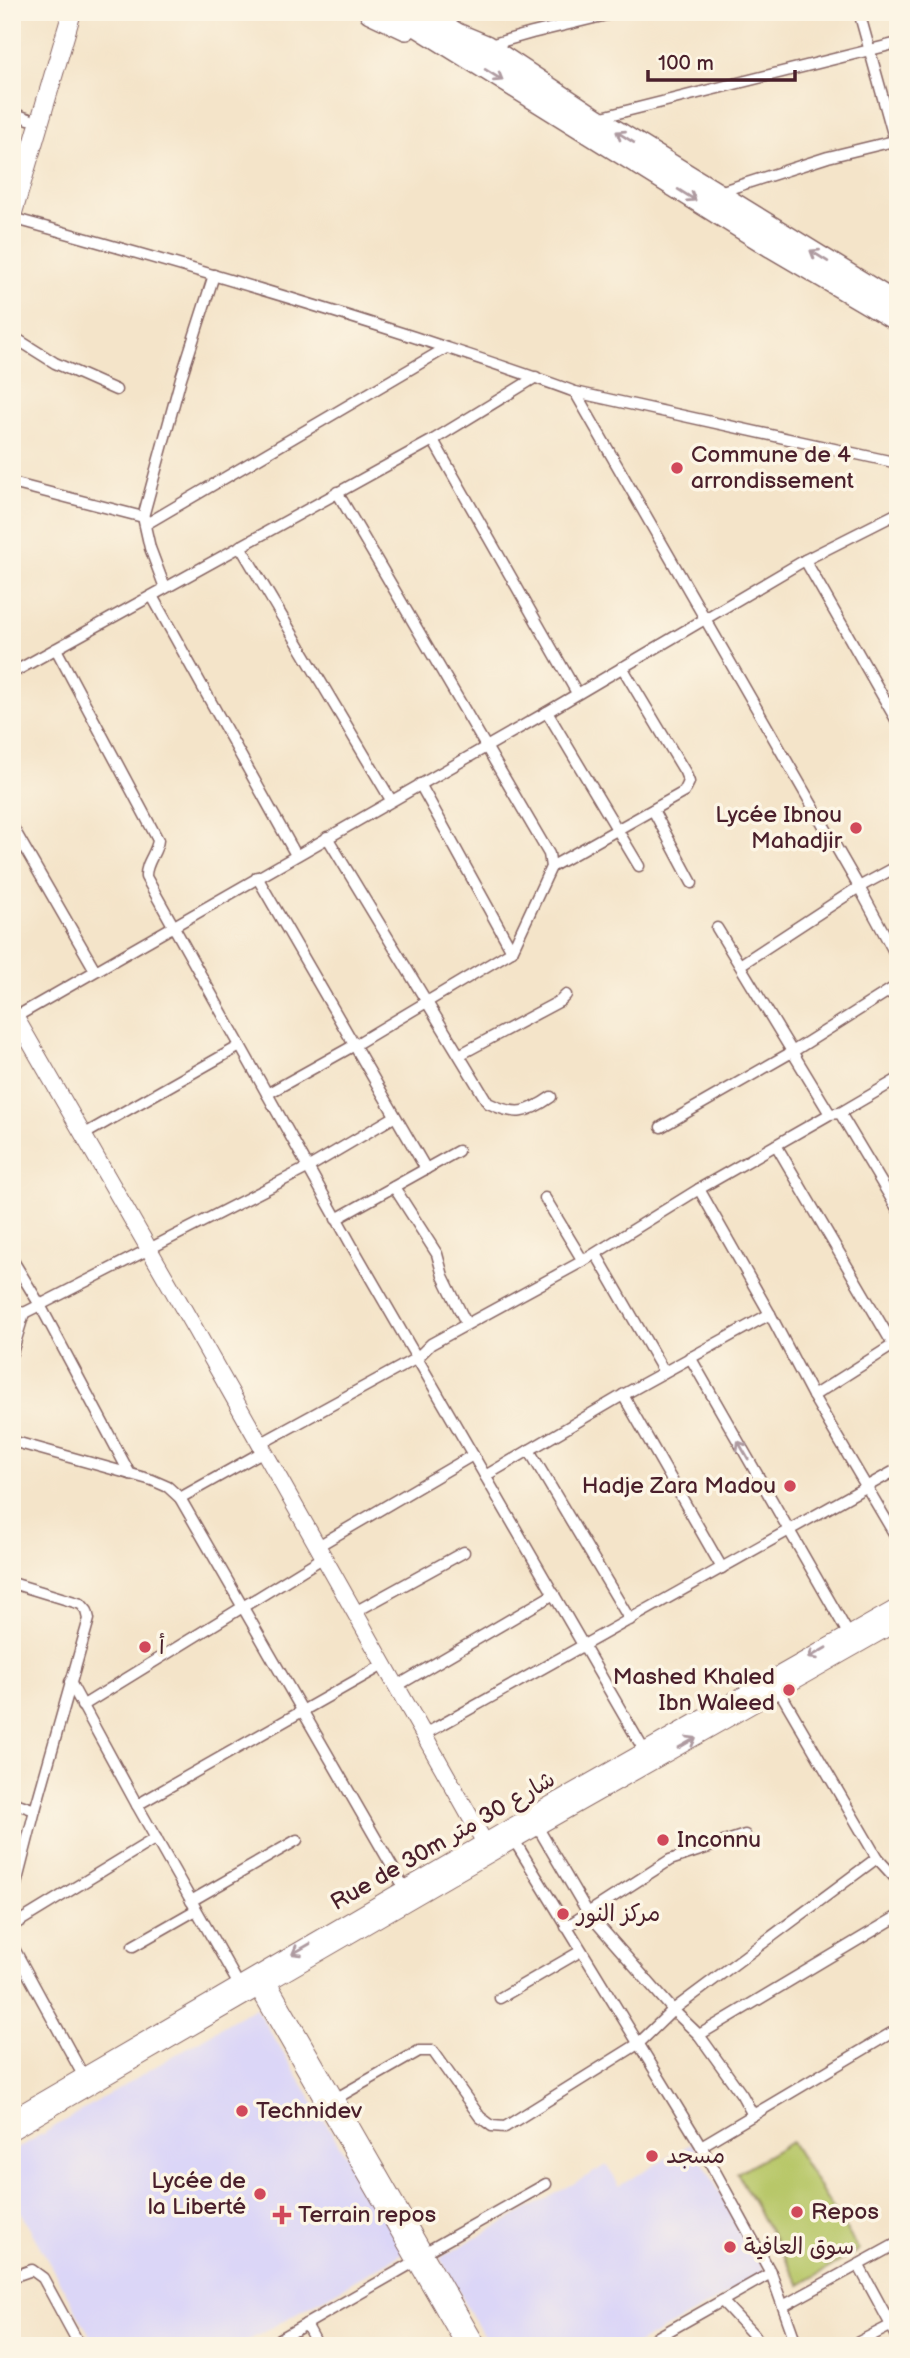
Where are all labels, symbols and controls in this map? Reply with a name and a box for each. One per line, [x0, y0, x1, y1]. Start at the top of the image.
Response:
scale bar [648, 38, 794, 82]
text: 100 m [658, 51, 714, 76]
one-way arrow [483, 69, 503, 83]
one-way arrow [615, 130, 635, 144]
one-way arrow [677, 187, 696, 202]
one-way arrow [809, 249, 829, 263]
place label: Commune de 4 arrondissement [691, 441, 854, 495]
marker: Commune de 4 arrondissement [669, 460, 685, 476]
place label: Lycée Ibnou Mahadjir [715, 801, 843, 855]
marker: Lycée Ibnou Mahadjir [848, 820, 864, 836]
one-way arrow [736, 1440, 750, 1460]
place label: Hadje Zara Madou [582, 1472, 776, 1500]
marker: Hadje Zara Madou [782, 1478, 798, 1494]
place label: أ [159, 1632, 165, 1661]
marker: أ [137, 1639, 153, 1655]
one-way arrow [808, 1646, 828, 1660]
place label: Mashed Khaled Ibn Waleed [613, 1663, 775, 1717]
marker: Mashed Khaled Ibn Waleed [781, 1682, 797, 1698]
one-way arrow [677, 1736, 697, 1750]
street label: Rue de 30m شارع 30 متر [326, 1765, 561, 1918]
place label: Inconnu [677, 1826, 761, 1854]
marker: Inconnu [655, 1832, 671, 1848]
place label: مركز النور [575, 1900, 660, 1928]
marker: مركز النور [555, 1906, 571, 1922]
one-way arrow [292, 1942, 312, 1956]
place label: Technidev [256, 2097, 363, 2125]
marker: Technidev [234, 2103, 250, 2119]
place label: مسجد [666, 2142, 725, 2170]
marker: مسجد [644, 2148, 660, 2164]
place label: Lycée de la Liberté [148, 2167, 246, 2221]
marker: Lycée de la Liberté [252, 2186, 268, 2202]
place label: Repos [811, 2198, 879, 2226]
place label: Terrain repos [298, 2201, 436, 2229]
marker: Repos [789, 2204, 805, 2220]
marker: Terrain repos [272, 2205, 292, 2225]
place label: سوق العافية [744, 2233, 854, 2261]
marker: سوق العافية [722, 2239, 738, 2255]

